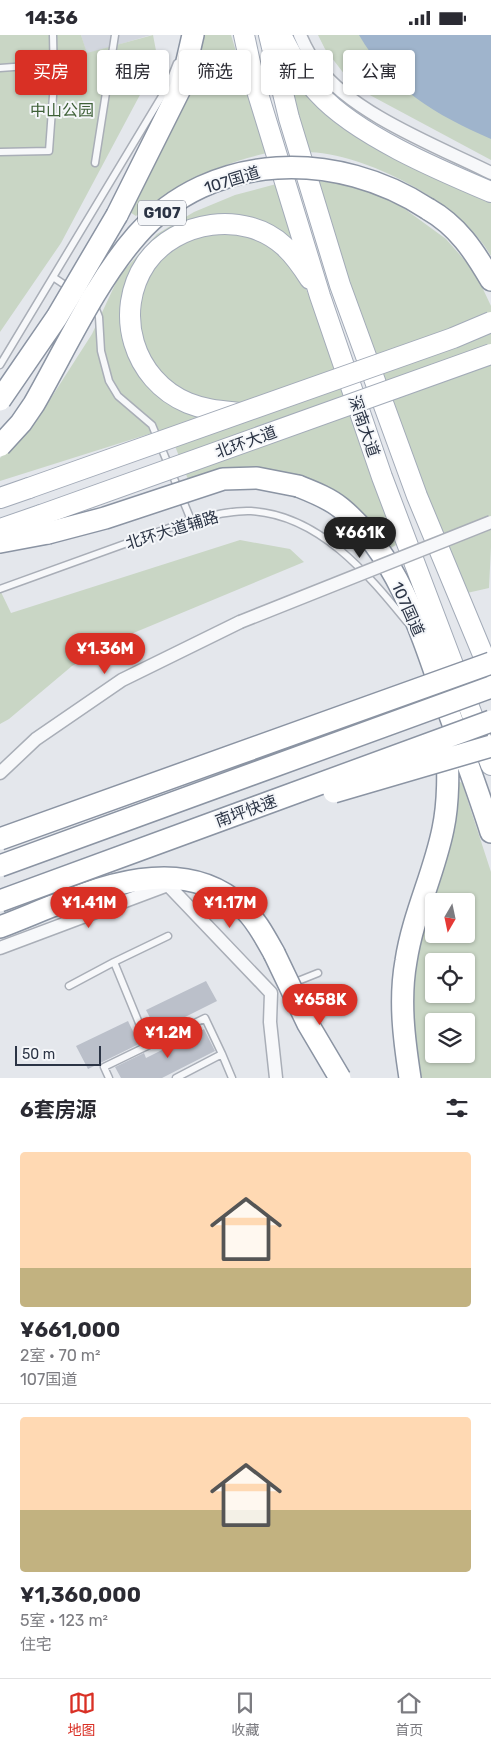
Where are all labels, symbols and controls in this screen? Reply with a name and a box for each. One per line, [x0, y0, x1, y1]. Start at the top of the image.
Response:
text: 14:36 [25, 6, 78, 29]
chip: 买房 [15, 50, 87, 95]
chip: 租房 [97, 50, 169, 95]
chip: 筛选 [179, 50, 251, 95]
chip: 新上 [261, 50, 333, 95]
chip: 公寓 [343, 50, 415, 95]
park label: 中山公园 [30, 101, 94, 120]
street label: 107国道 [202, 163, 262, 197]
road number: G107 [138, 201, 186, 225]
street label: 深南大道 [345, 393, 383, 459]
street label: 北环大道 [213, 422, 279, 462]
street label: 北环大道辅路 [123, 507, 221, 553]
pin: ¥661K [325, 517, 395, 559]
text: ¥661K [335, 523, 385, 542]
street label: 107国道 [388, 579, 428, 639]
pin: ¥1.36M [64, 633, 146, 675]
text: ¥1.36M [76, 639, 134, 658]
street label: 南坪快速 [213, 791, 279, 831]
pin: ¥1.41M [48, 887, 130, 929]
pin: ¥1.17M [189, 887, 271, 929]
text: ¥1.41M [61, 893, 117, 912]
text: ¥1.17M [204, 893, 256, 912]
north arrow [425, 893, 475, 943]
map controls [425, 893, 475, 1063]
button: locate [425, 953, 475, 1003]
pin: ¥658K [285, 983, 355, 1026]
text: ¥658K [293, 990, 347, 1009]
button: layers [425, 1013, 475, 1063]
pin: ¥1.2M [133, 1017, 203, 1059]
text: ¥1.2M [144, 1023, 192, 1042]
scale bar [15, 1043, 101, 1066]
text: 50 m [22, 1046, 55, 1063]
icon: filters [443, 1094, 471, 1122]
text: 6套房源 [20, 1097, 97, 1122]
icon: home [201, 1184, 291, 1274]
text: ¥661,000 [20, 1317, 120, 1342]
text: 2室 · 70 m² [20, 1346, 100, 1365]
text: 107国道 [20, 1370, 77, 1389]
icon: home [201, 1450, 291, 1540]
text: ¥1,360,000 [20, 1582, 141, 1607]
text: 5室 · 123 m² [20, 1611, 108, 1630]
text: 住宅 [20, 1635, 52, 1654]
tab: 地图 [68, 1689, 96, 1739]
tab: 收藏 [231, 1689, 259, 1739]
tab: 首页 [395, 1689, 423, 1739]

